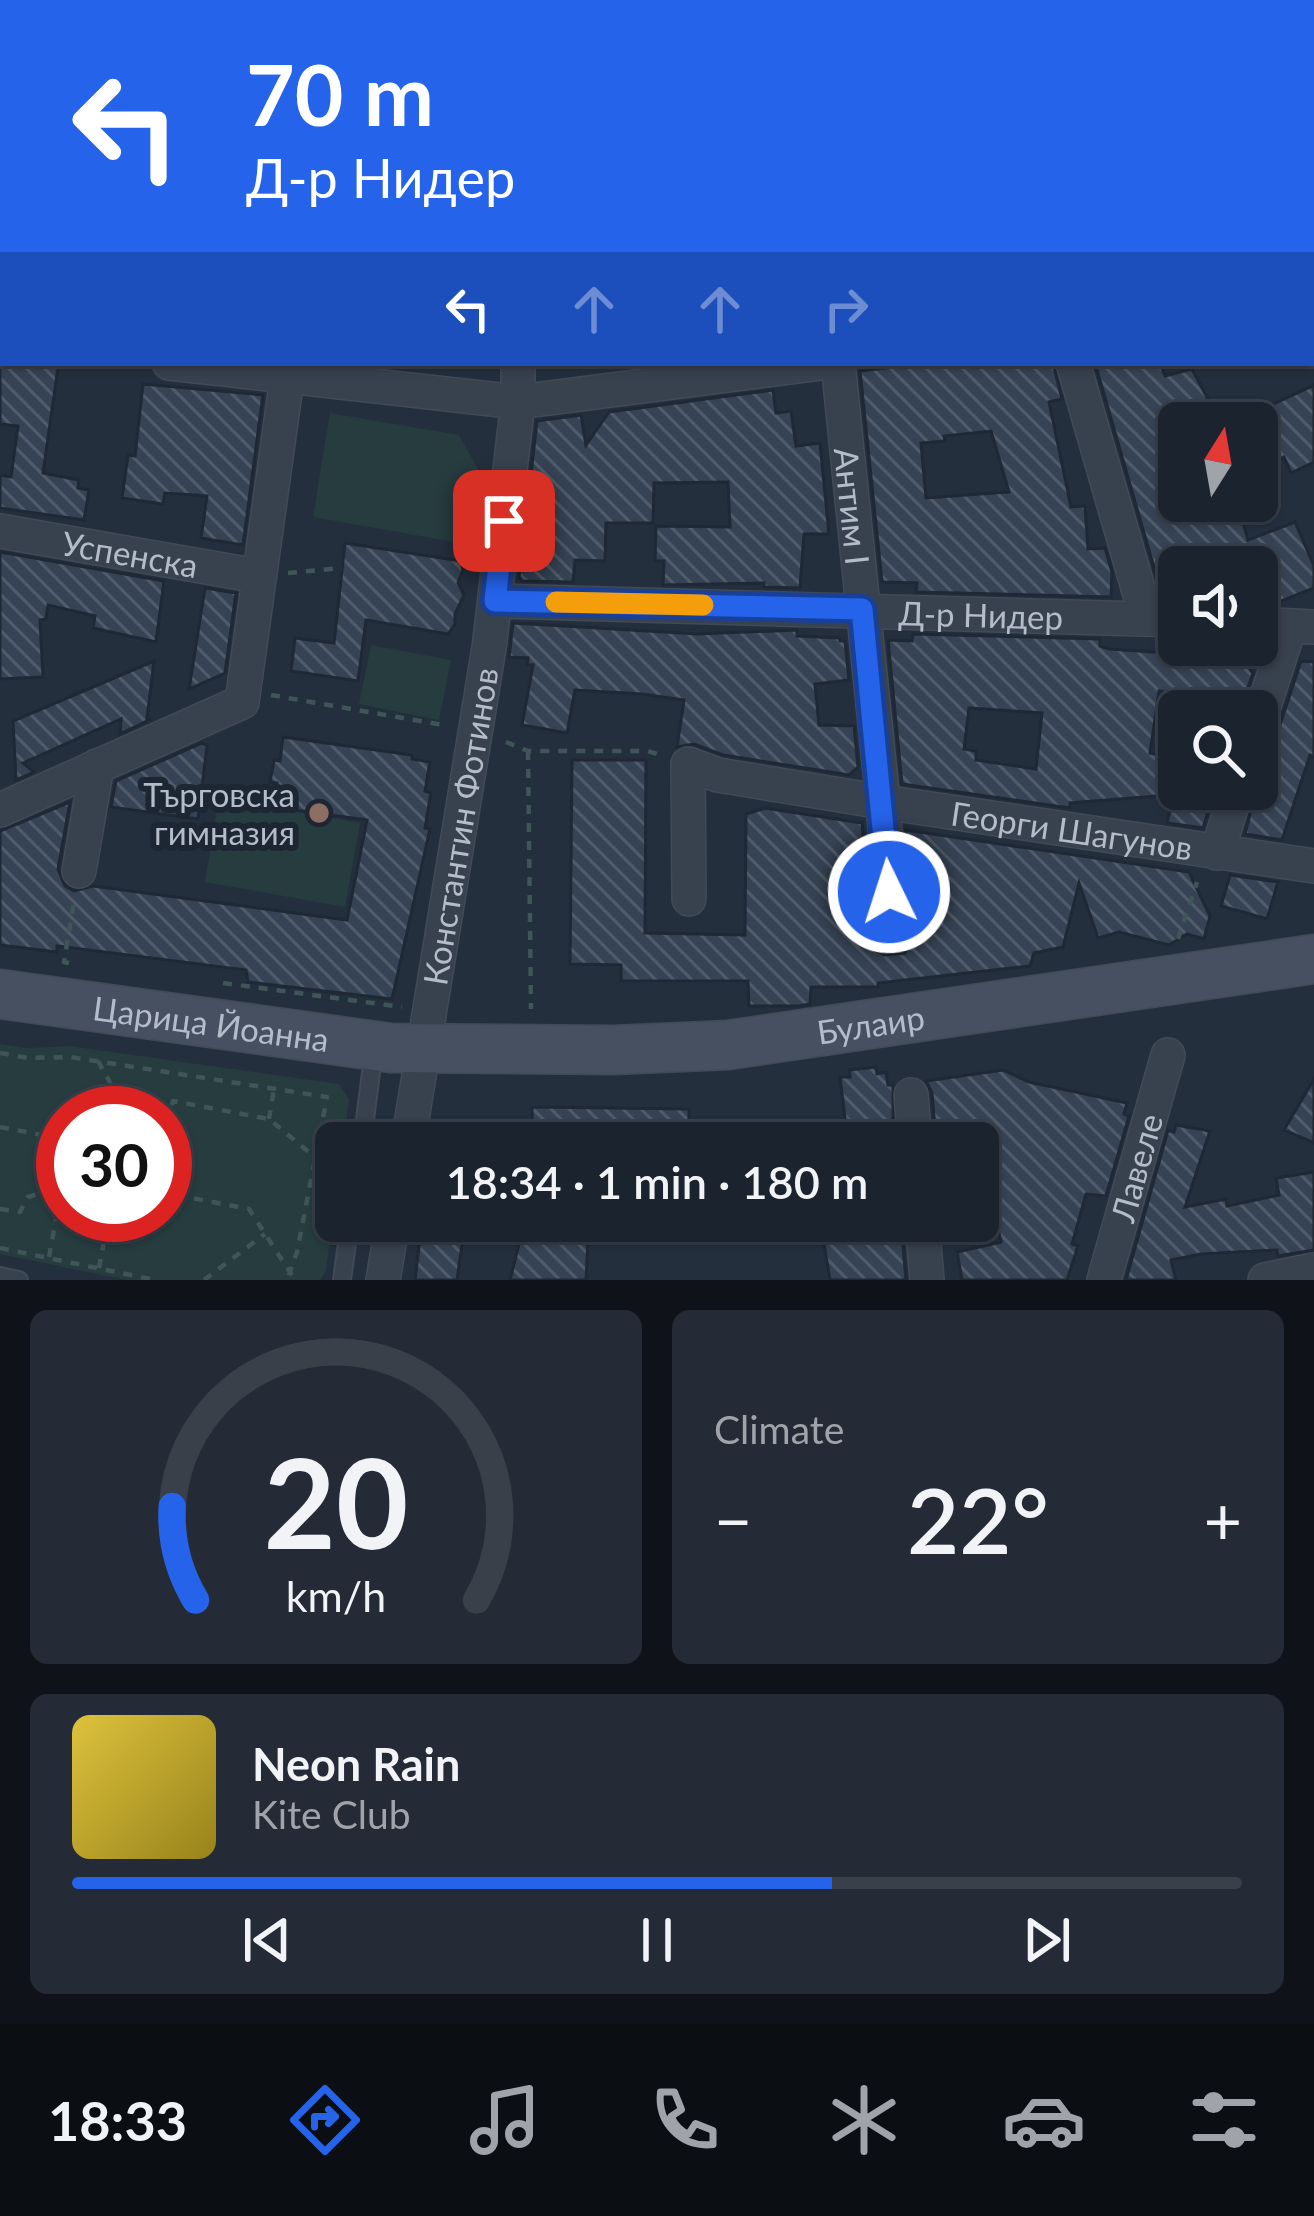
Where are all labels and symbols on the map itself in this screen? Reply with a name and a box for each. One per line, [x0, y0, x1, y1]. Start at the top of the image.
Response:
north arrow [1158, 402, 1278, 522]
street label: Антим I [827, 446, 879, 567]
pin [453, 470, 555, 572]
street label: Успенска [59, 522, 201, 585]
street label: Д-р Нидер [898, 592, 1064, 637]
street label: Константин Фотинов [414, 664, 506, 988]
place label: Търговска гимназия [143, 774, 295, 852]
street label: Георги Шагунов [948, 792, 1195, 868]
marker: Търговска гимназия [306, 800, 332, 826]
position arrow [826, 829, 952, 955]
street label: Царица Йоанна [91, 987, 331, 1059]
street label: Булаир [814, 996, 927, 1052]
speed limit sign: 30 [36, 1086, 192, 1242]
street label: Лавеле [1101, 1109, 1170, 1227]

